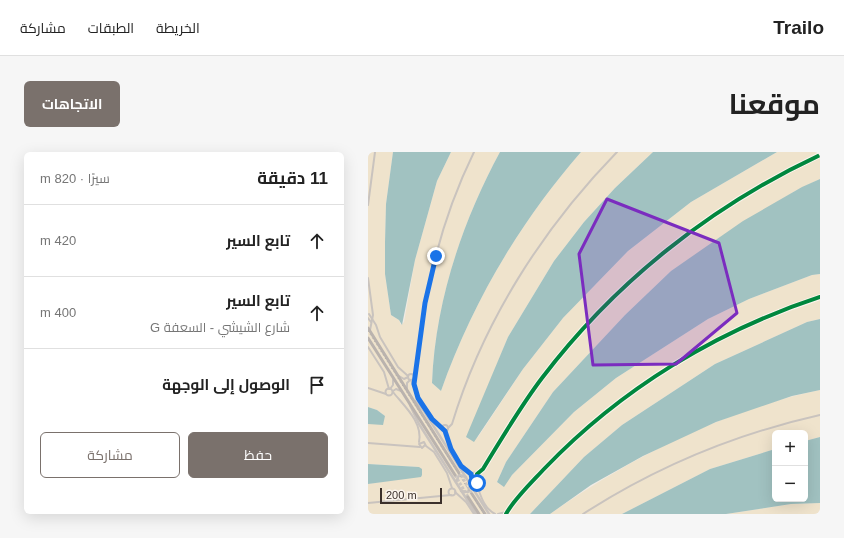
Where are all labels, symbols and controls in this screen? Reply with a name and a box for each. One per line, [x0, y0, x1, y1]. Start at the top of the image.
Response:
text: Trailo [773, 17, 824, 38]
text: مشاركة [20, 20, 66, 36]
text: الطبقات [88, 20, 134, 36]
text: الخريطة [156, 20, 200, 36]
button: الاتجاهات [24, 81, 120, 127]
text: موقعنا [729, 89, 820, 120]
text: 11 دقيقة [257, 169, 328, 188]
text: سيرًا · 820 m [40, 171, 110, 186]
icon: ahead [306, 230, 328, 252]
text: تابع السير [226, 232, 290, 249]
text: 420 m [40, 233, 76, 248]
route end [427, 247, 445, 265]
text: تابع السير [226, 292, 290, 309]
icon: ahead [306, 302, 328, 324]
text: 400 m [40, 305, 76, 320]
text: شارع الشيشي - السعفة G [150, 320, 290, 335]
icon: arrive [306, 374, 328, 396]
text: الوصول إلى الوجهة [162, 376, 290, 393]
map controls [772, 430, 808, 502]
button: + [772, 430, 808, 466]
button: مشاركة [40, 432, 180, 478]
button: حفظ [188, 432, 328, 478]
button: − [772, 466, 808, 502]
route start [468, 474, 486, 492]
scale bar [380, 486, 442, 505]
text: 200 m [386, 489, 417, 501]

